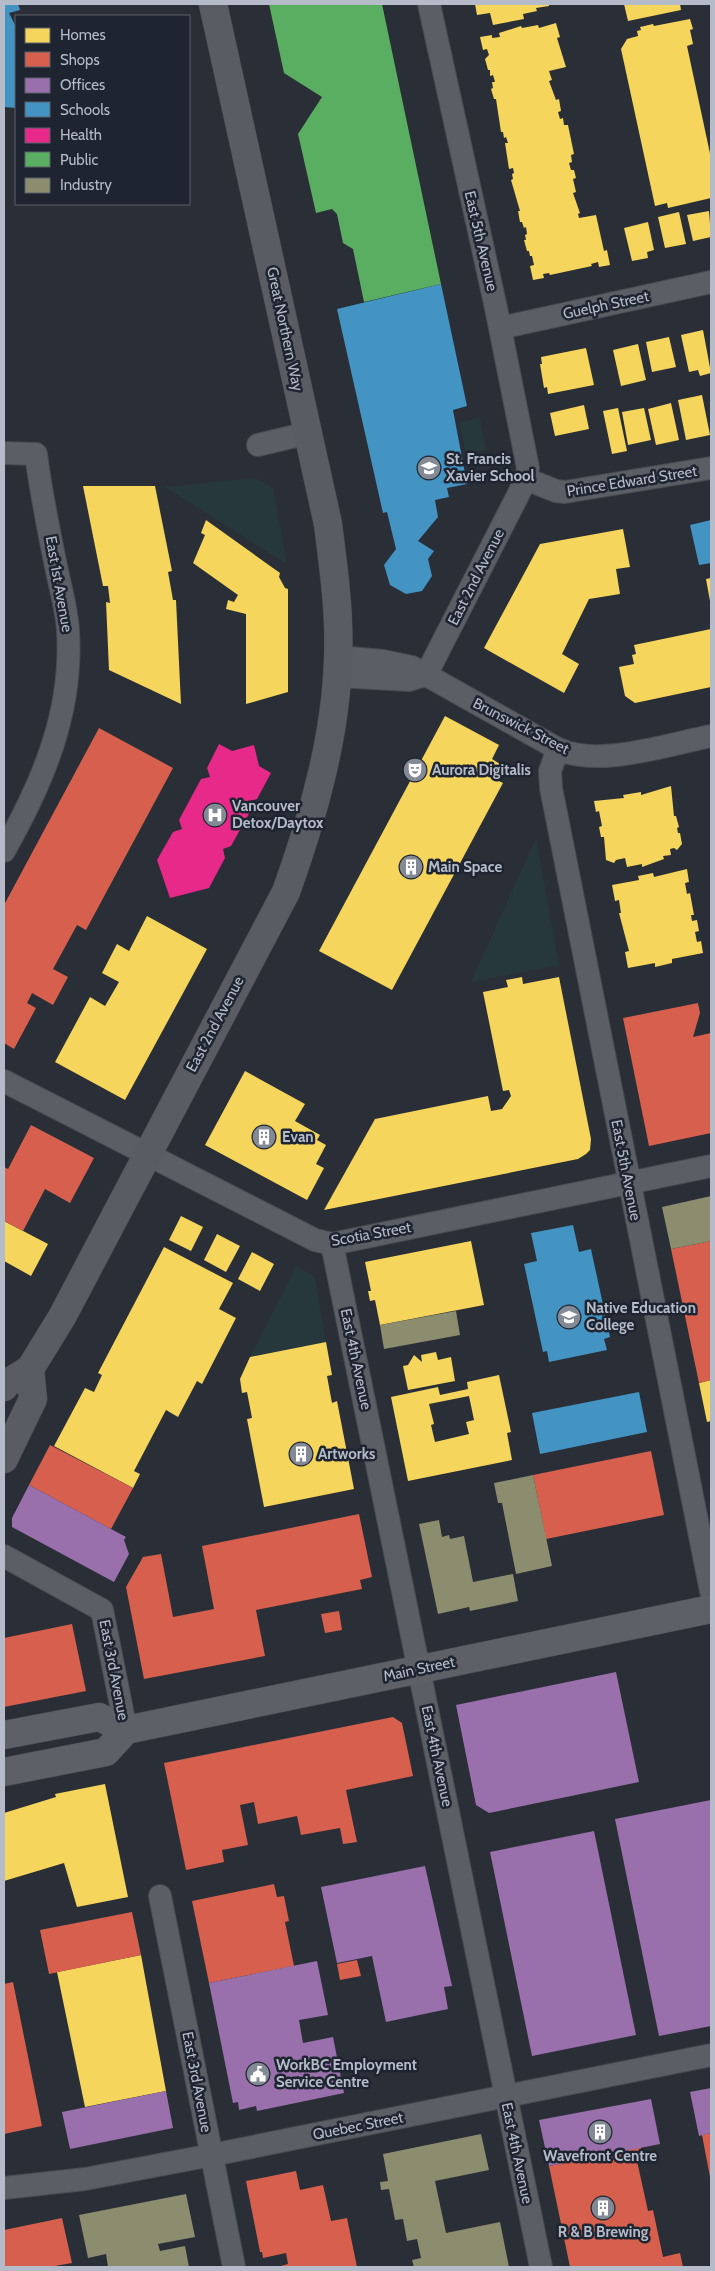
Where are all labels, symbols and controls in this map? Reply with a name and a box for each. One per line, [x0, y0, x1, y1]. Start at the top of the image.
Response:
legend [15, 15, 190, 205]
text: Homes [60, 26, 106, 44]
text: Shops [60, 51, 100, 69]
text: Offices [60, 76, 105, 94]
text: Schools [60, 101, 110, 119]
text: Health [60, 126, 102, 144]
text: Public [60, 151, 98, 169]
text: Industry [60, 176, 112, 194]
street label: East 5th Avenue [461, 189, 501, 293]
street label: Great Northern Way [263, 265, 307, 393]
street label: Guelph Street [561, 287, 651, 323]
place label: St. Francis Xavier School [445, 450, 535, 485]
school or university icon: St. Francis Xavier School [416, 455, 442, 481]
street label: Prince Edward Street [566, 462, 698, 500]
street label: East 2nd Avenue [444, 526, 508, 628]
street label: East 1st Avenue [42, 535, 76, 634]
street label: Brunswick Street [470, 694, 572, 758]
theatre icon: Aurora Digitalis [402, 757, 428, 783]
place label: Aurora Digitalis [432, 761, 531, 779]
place label: Vancouver Detox/Daytox [232, 797, 324, 832]
hospital icon: Vancouver Detox/Daytox [202, 802, 228, 828]
building icon: Main Space [398, 854, 424, 880]
place label: Main Space [428, 858, 503, 876]
street label: East 2nd Avenue [182, 973, 248, 1075]
street label: East 5th Avenue [607, 1118, 645, 1222]
building icon: Evan [251, 1124, 277, 1150]
place label: Evan [282, 1128, 314, 1146]
street label: Scotia Street [330, 1218, 412, 1250]
place label: Native Education College [586, 1299, 696, 1334]
school or university icon: Native Education College [556, 1304, 582, 1330]
street label: East 4th Avenue [336, 1307, 376, 1412]
building icon: Artworks [288, 1441, 314, 1467]
place label: Artworks [318, 1445, 375, 1463]
street label: East 3rd Avenue [95, 1618, 133, 1722]
street label: Main Street [382, 1653, 456, 1685]
street label: East 4th Avenue [417, 1704, 457, 1809]
street label: East 3rd Avenue [178, 2030, 216, 2134]
place label: WorkBC Employment Service Centre [276, 2056, 417, 2091]
public building icon: WorkBC Employment Service Centre [245, 2061, 271, 2087]
street label: East 4th Avenue [497, 2101, 537, 2206]
street label: Quebec Street [311, 2108, 405, 2144]
building icon: Wavefront Centre [587, 2119, 613, 2145]
place label: Wavefront Centre [543, 2147, 657, 2165]
building icon: R & B Brewing [590, 2195, 616, 2221]
place label: R & B Brewing [558, 2223, 649, 2241]

